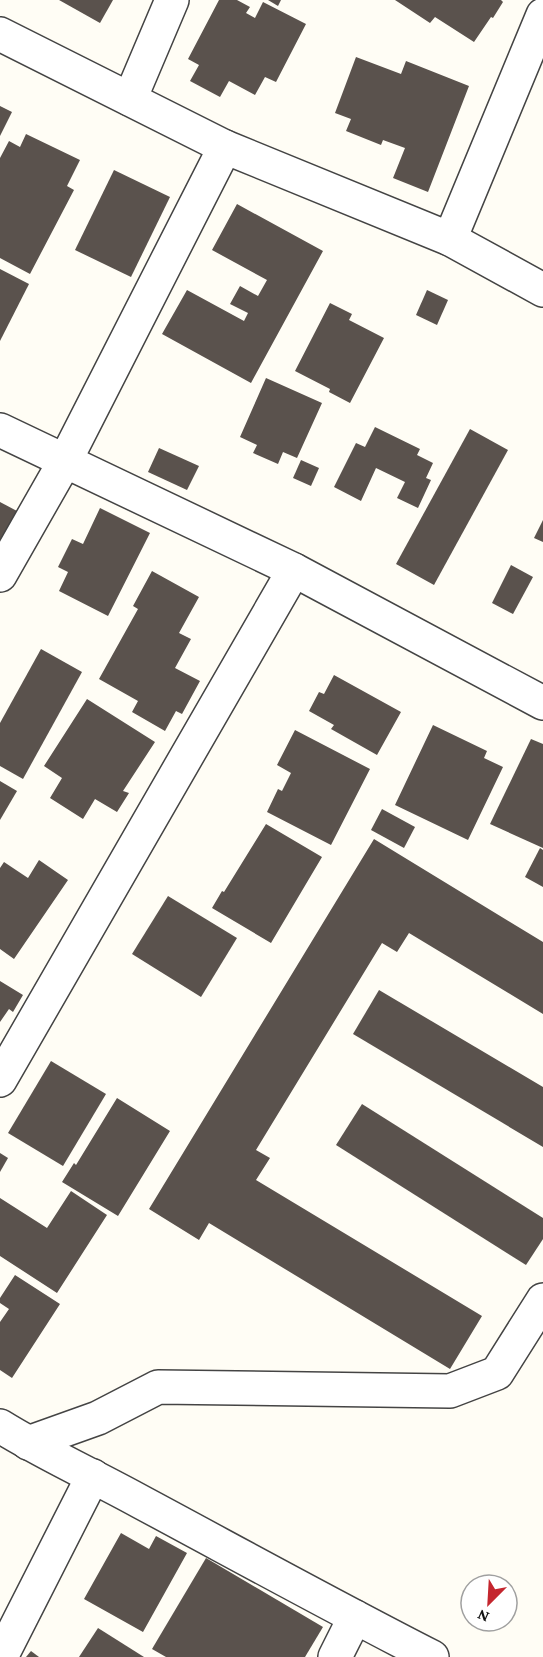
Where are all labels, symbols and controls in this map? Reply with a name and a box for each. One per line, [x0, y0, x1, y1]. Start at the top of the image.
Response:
north arrow [459, 1573, 519, 1633]
text: N [475, 1606, 492, 1626]

